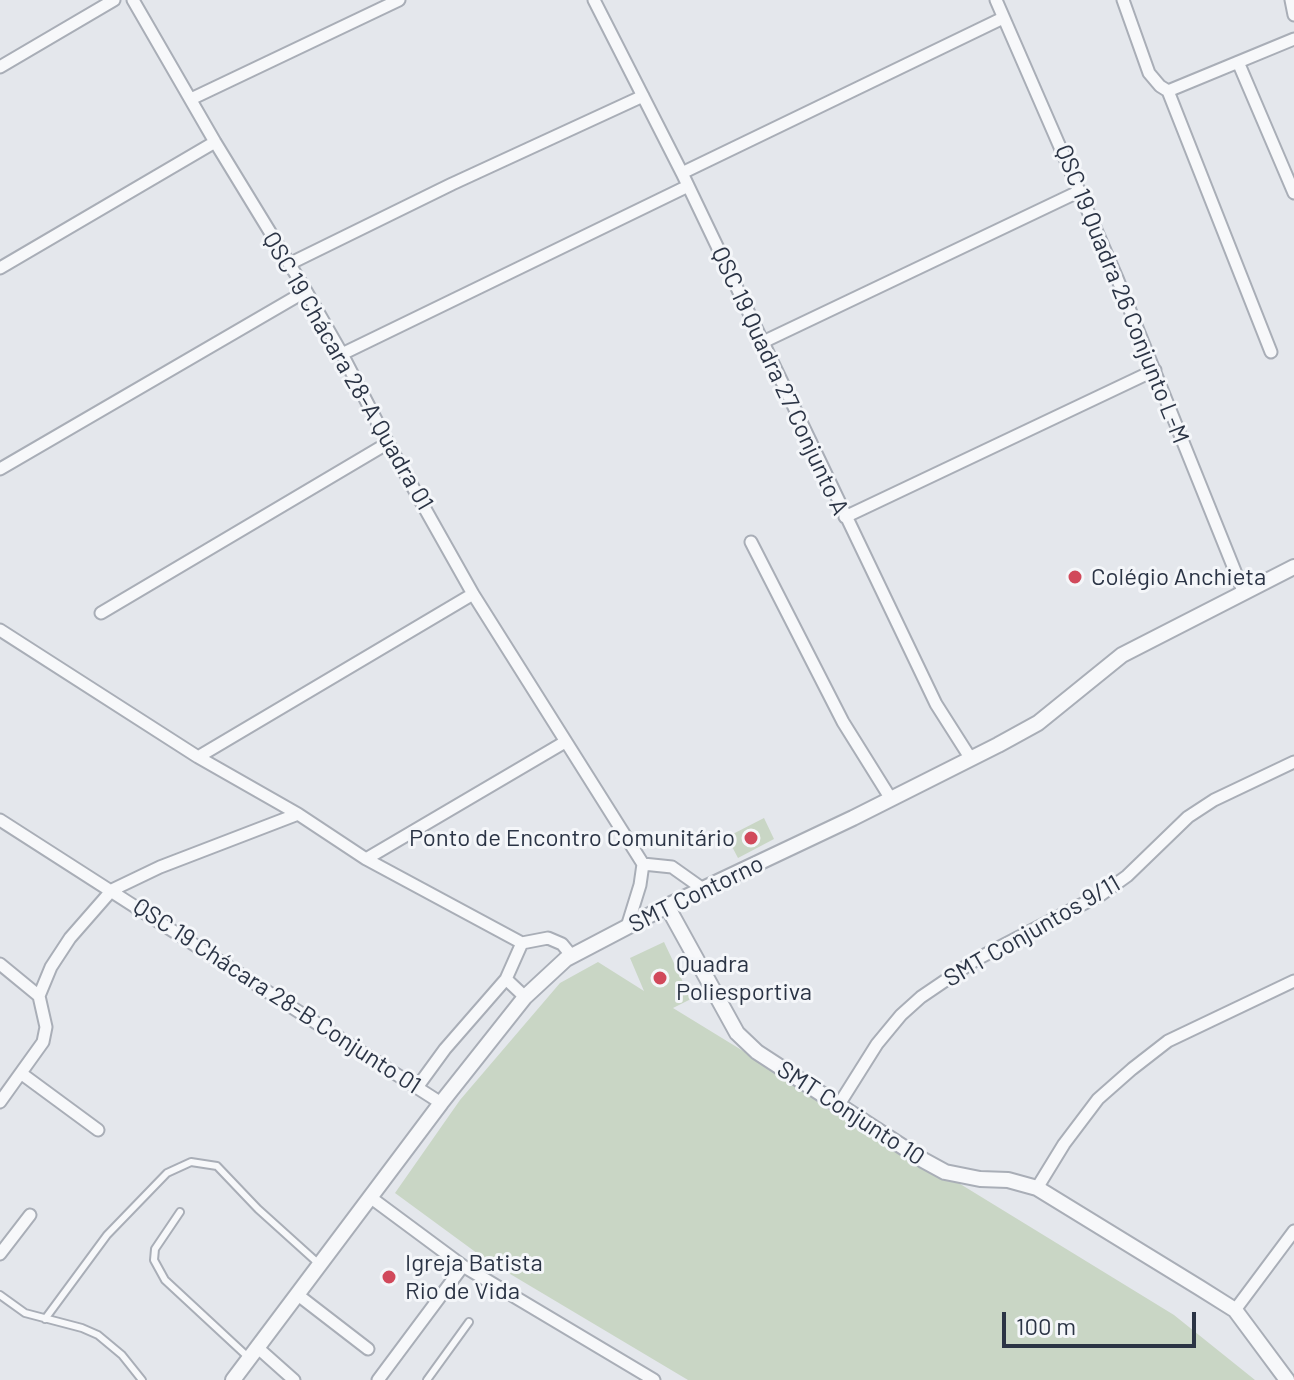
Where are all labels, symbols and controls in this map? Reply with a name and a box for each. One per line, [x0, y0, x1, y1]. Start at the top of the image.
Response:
street label: QSC 19 Quadra 26 Conjunto L-M [1049, 140, 1195, 448]
street label: QSC 19 Chácara 28-A Quadra 01 [256, 227, 440, 515]
street label: QSC 19 Quadra 27 Conjunto A [705, 242, 855, 520]
place label: Colégio Anchieta [1091, 563, 1266, 591]
marker: Colégio Anchieta [1066, 568, 1084, 586]
place label: Ponto de Encontro Comunitário [409, 824, 735, 852]
marker: Ponto de Encontro Comunitário [742, 829, 760, 847]
street label: SMT Contorno [624, 849, 768, 939]
street label: SMT Conjuntos 9/11 [939, 869, 1125, 993]
street label: QSC 19 Chácara 28-B Conjunto 01 [128, 892, 426, 1100]
place label: Quadra Poliesportiva [676, 950, 812, 1006]
marker: Quadra Poliesportiva [651, 969, 669, 987]
street label: SMT Conjunto 10 [772, 1055, 930, 1171]
place label: Igreja Batista Rio de Vida [405, 1249, 543, 1305]
marker: Igreja Batista Rio de Vida [380, 1268, 398, 1286]
scale bar [1006, 1296, 1200, 1346]
text: 100 m [1016, 1311, 1076, 1340]

